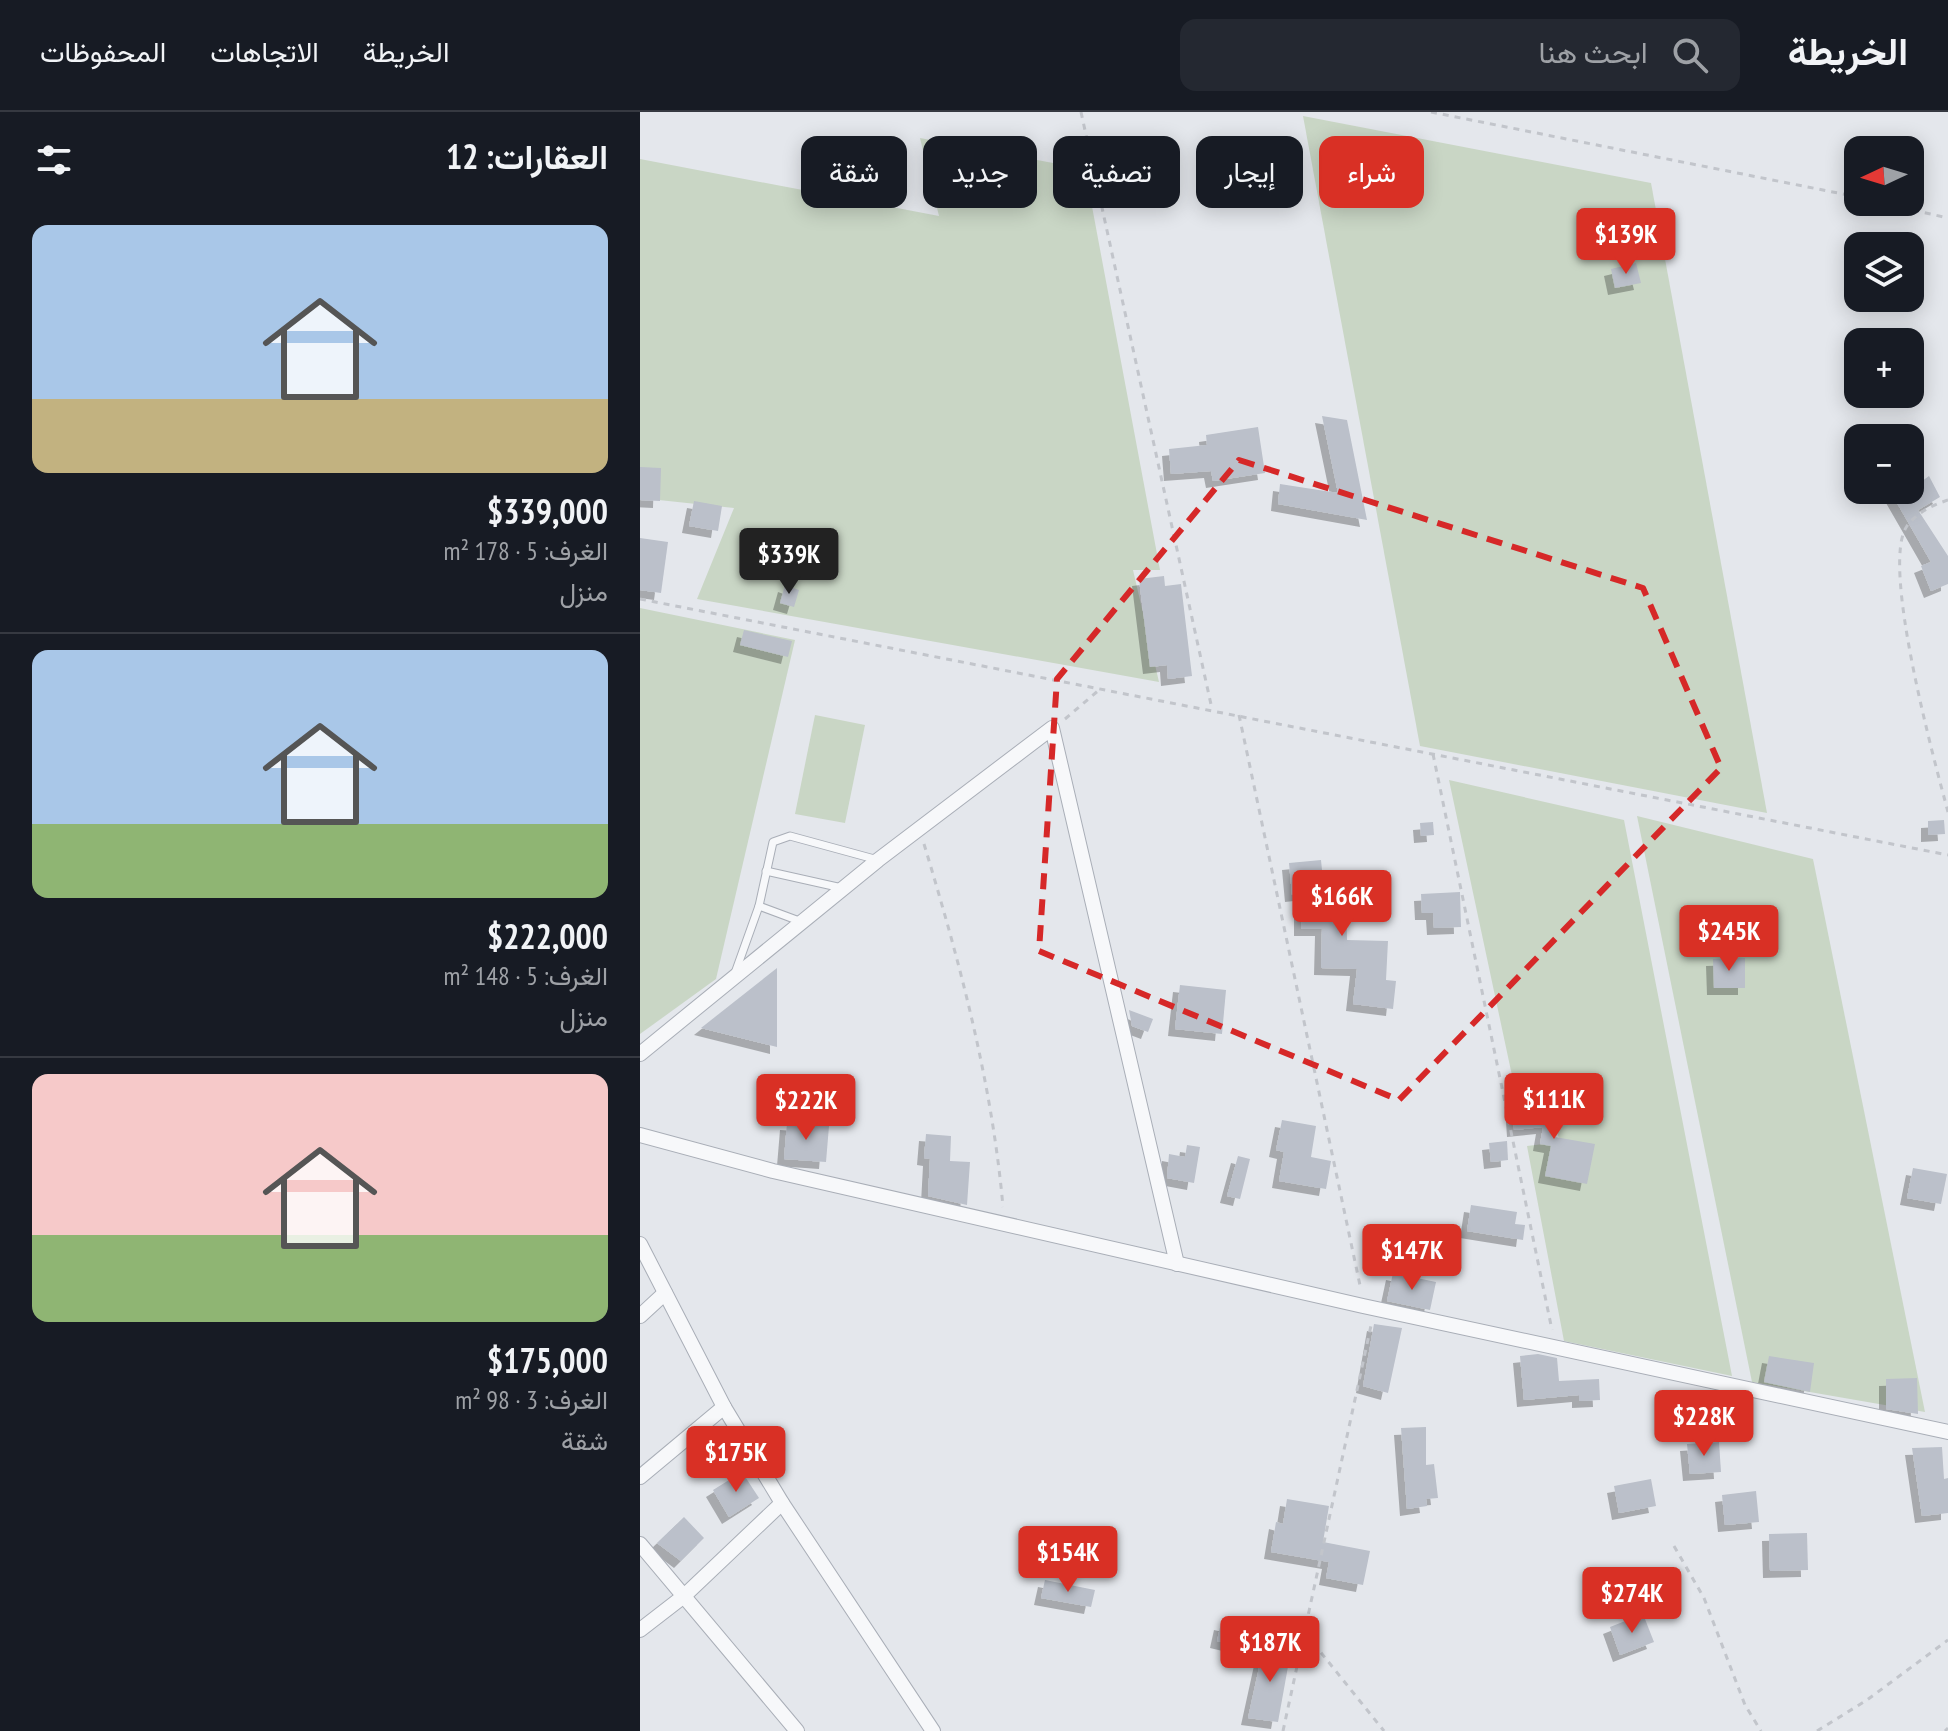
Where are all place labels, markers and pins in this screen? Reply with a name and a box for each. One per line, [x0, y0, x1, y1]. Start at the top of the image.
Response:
pin: $139K [1570, 208, 1682, 276]
pin: $339K [733, 528, 845, 596]
pin: $166K [1286, 870, 1398, 938]
pin: $245K [1673, 905, 1785, 973]
pin: $111K [1498, 1073, 1610, 1141]
pin: $222K [750, 1074, 862, 1142]
pin: $147K [1356, 1224, 1468, 1292]
pin: $228K [1648, 1390, 1760, 1458]
pin: $175K [680, 1426, 792, 1494]
pin: $154K [1012, 1526, 1124, 1594]
pin: $274K [1576, 1567, 1688, 1635]
pin: $187K [1214, 1616, 1326, 1684]

